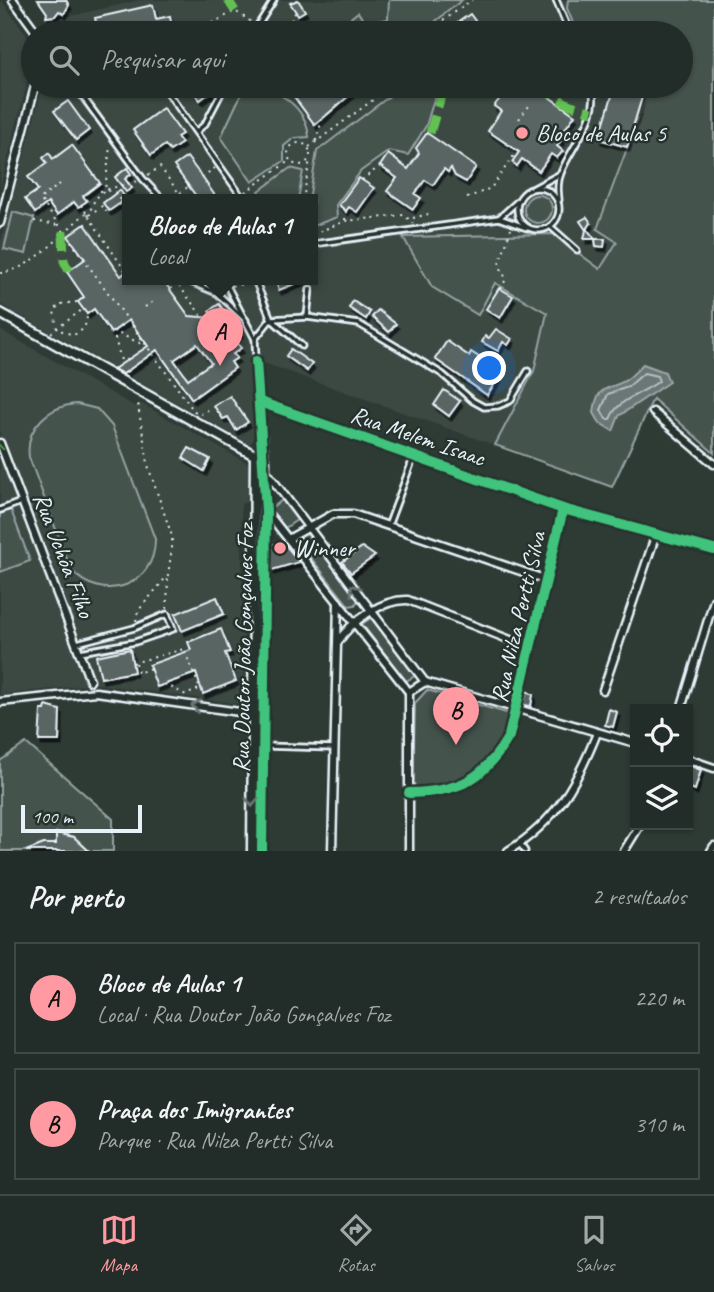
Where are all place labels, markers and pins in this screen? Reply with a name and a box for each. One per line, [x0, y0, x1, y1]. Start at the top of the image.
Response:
place label: Bloco de Aulas 5 [536, 118, 668, 148]
marker: Bloco de Aulas 5 [514, 125, 530, 141]
pin: A [197, 308, 243, 366]
place label: Winner [294, 533, 357, 563]
marker: Winner [272, 540, 288, 556]
pin: B [433, 687, 479, 745]

